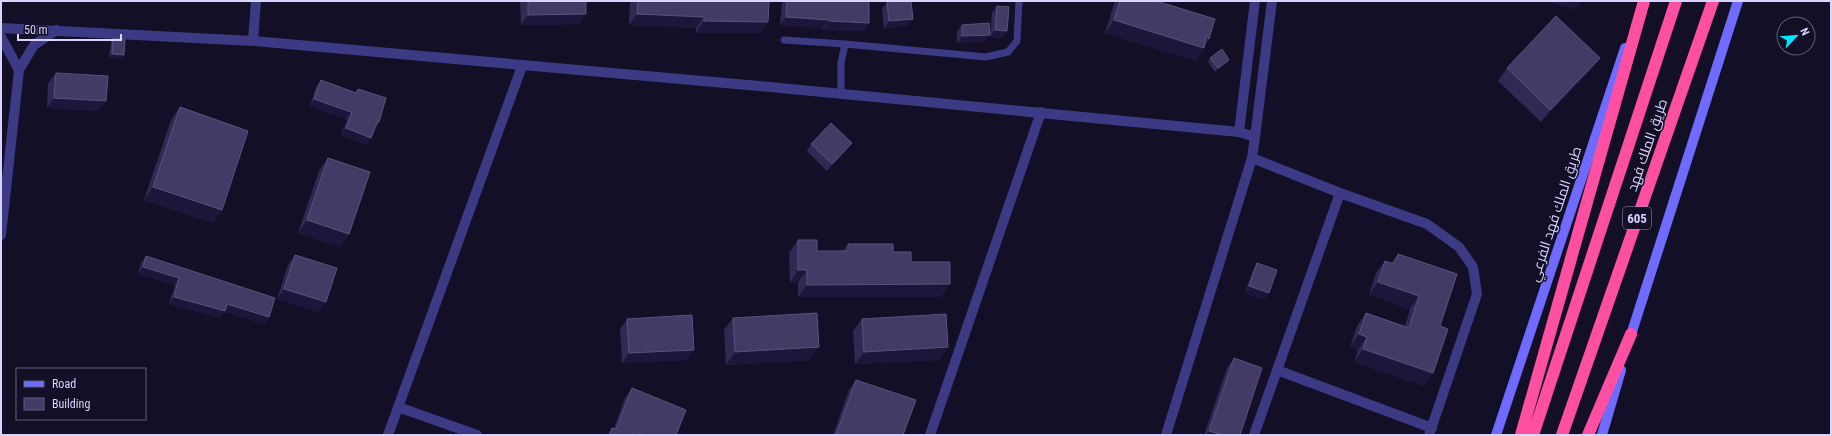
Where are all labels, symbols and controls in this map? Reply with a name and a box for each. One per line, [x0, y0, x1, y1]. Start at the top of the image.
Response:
scale bar [18, 16, 121, 42]
north arrow [1776, 16, 1816, 56]
text: 50 m [24, 23, 48, 37]
text: N [1797, 26, 1812, 38]
street label: طريق الملك فهد [1624, 97, 1671, 194]
street label: طريق الملك فهد الفرعي [1526, 144, 1588, 285]
road number: 605 [1623, 207, 1651, 229]
legend [16, 368, 146, 420]
text: Road [52, 377, 76, 391]
text: Building [52, 397, 90, 411]

